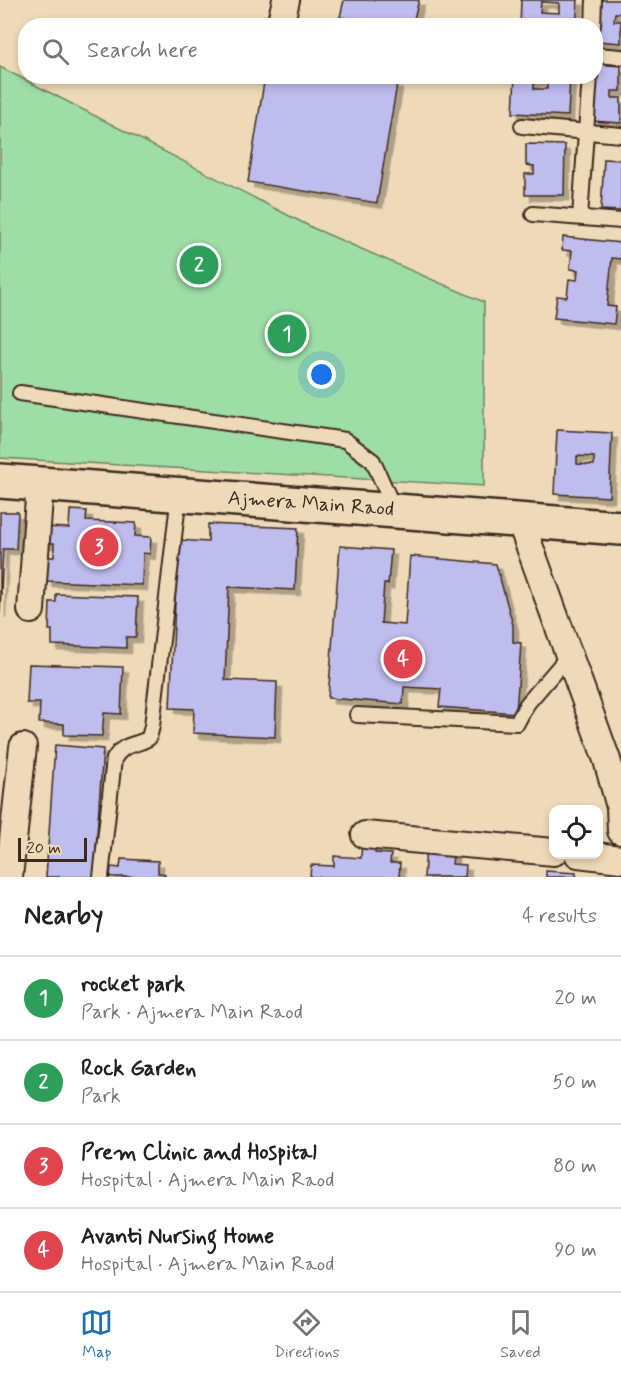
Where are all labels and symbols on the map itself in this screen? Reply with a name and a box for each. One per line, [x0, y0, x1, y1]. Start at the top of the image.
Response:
pin: 2 [180, 242, 218, 288]
pin: 1 [268, 312, 306, 356]
your location [307, 360, 336, 389]
street label: Ajmera Main Raod [227, 485, 395, 523]
pin: 3 [80, 524, 118, 570]
pin: 4 [384, 636, 422, 682]
scale bar [18, 835, 87, 862]

